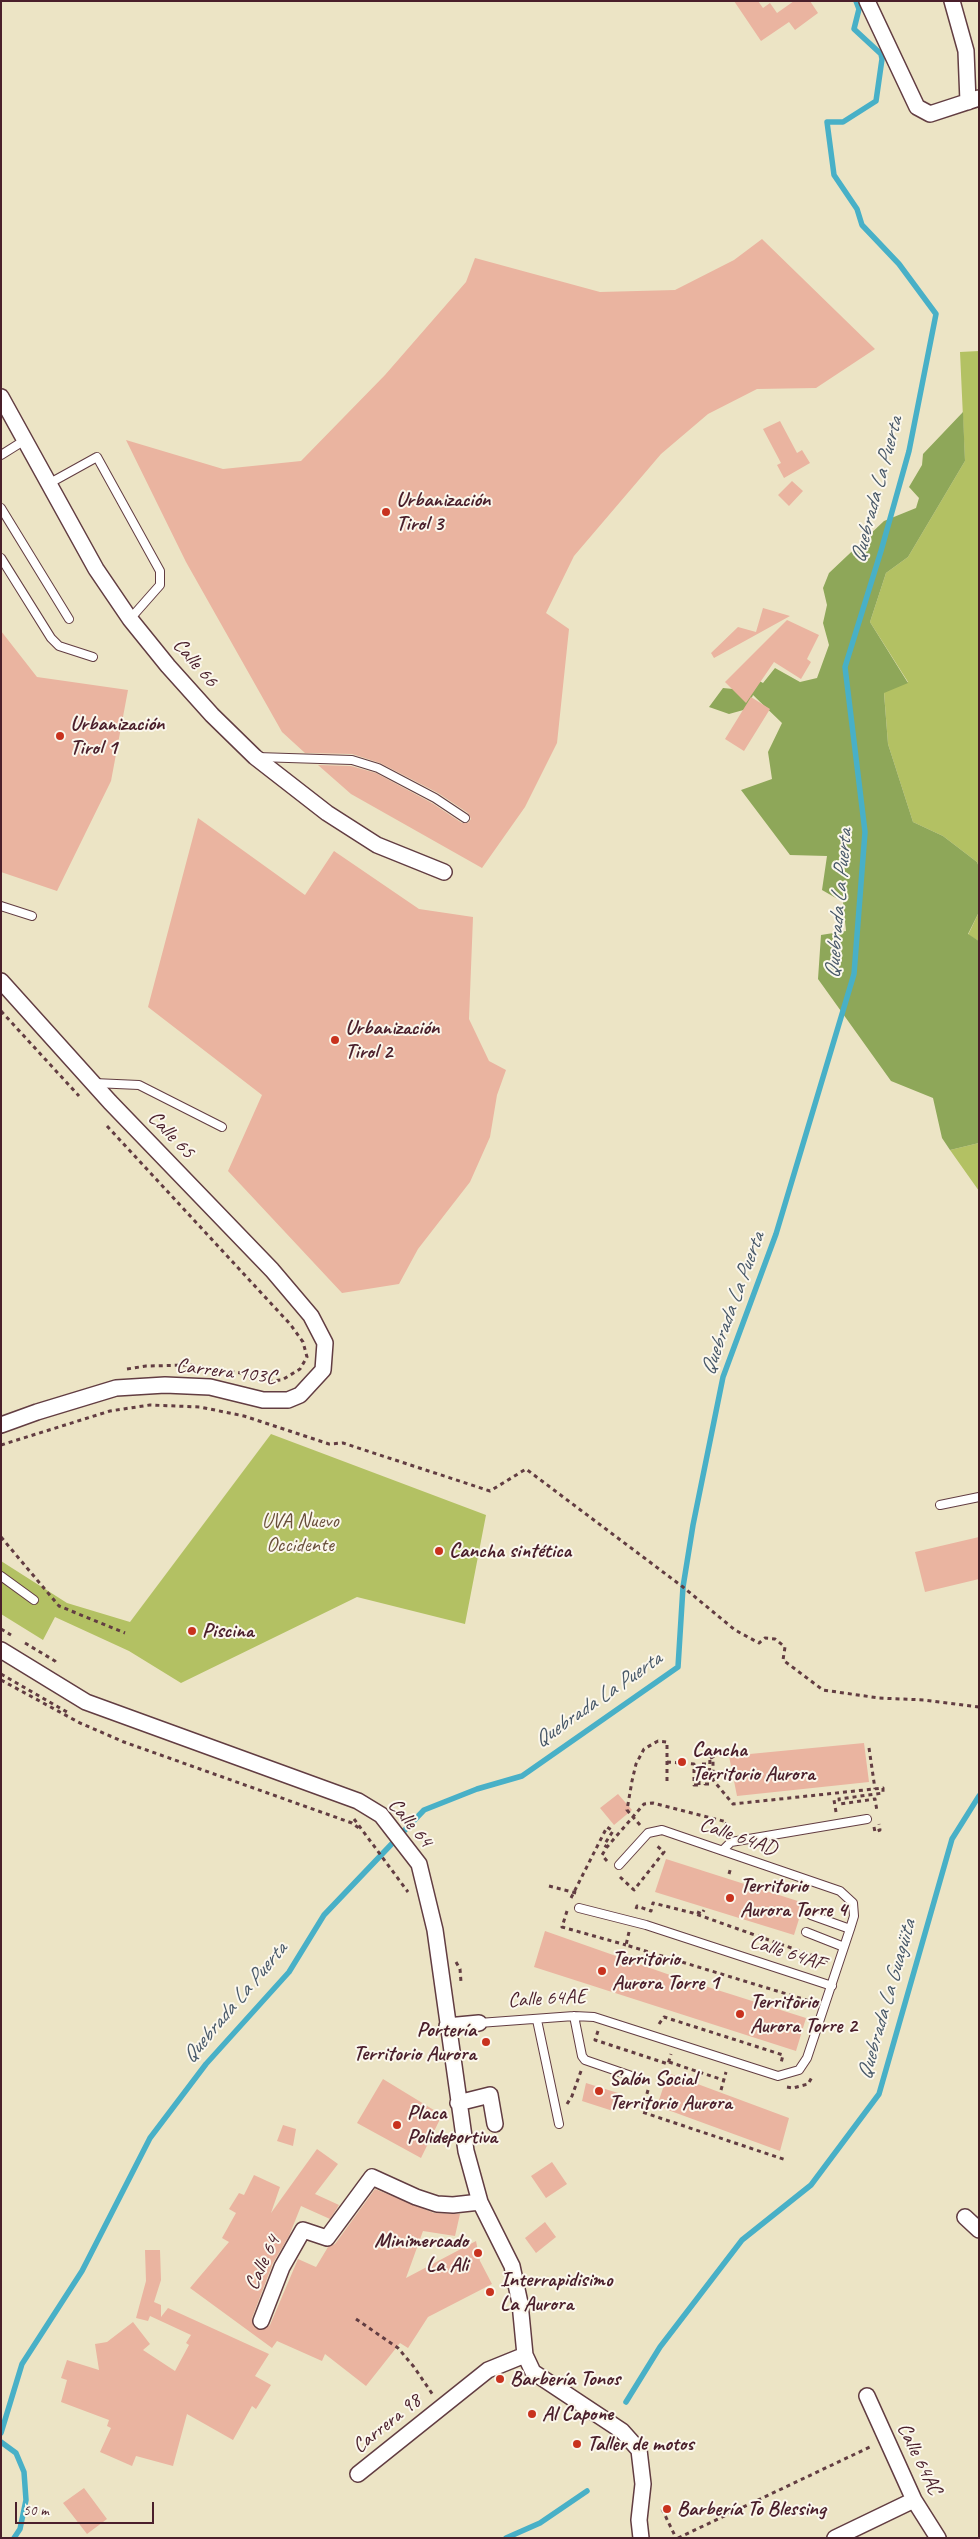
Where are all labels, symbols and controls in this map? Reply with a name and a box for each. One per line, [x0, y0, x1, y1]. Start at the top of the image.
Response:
water label: Quebrada La Puerta [845, 414, 909, 566]
place label: Urbanización Tirol 3 [396, 487, 490, 537]
marker: Urbanización Tirol 3 [380, 506, 392, 518]
street label: Calle 66 [167, 633, 223, 693]
place label: Urbanización Tirol 1 [70, 711, 164, 761]
marker: Urbanización Tirol 1 [54, 730, 66, 742]
water label: Quebrada La Puerta [819, 828, 859, 980]
place label: Urbanización Tirol 2 [345, 1015, 439, 1065]
marker: Urbanización Tirol 2 [329, 1034, 341, 1046]
street label: Calle 65 [142, 1106, 200, 1164]
water label: Quebrada La Puerta [695, 1229, 771, 1379]
street label: Carrera 103C [175, 1353, 277, 1391]
park label: UVA Nuevo Occidente [261, 1508, 339, 1558]
place label: Cancha sintética [449, 1538, 571, 1564]
marker: Cancha sintética [433, 1545, 445, 1557]
place label: Piscina [202, 1618, 254, 1644]
marker: Piscina [186, 1625, 198, 1637]
water label: Quebrada La Puerta [529, 1646, 667, 1754]
place label: Cancha Territorio Aurora [692, 1737, 815, 1787]
marker: Cancha Territorio Aurora [676, 1756, 688, 1768]
street label: Calle 64 [382, 1793, 438, 1853]
street label: Calle 64AD [696, 1812, 780, 1862]
place label: Territorio Aurora Torre 4 [740, 1873, 847, 1923]
marker: Territorio Aurora Torre 4 [724, 1892, 736, 1904]
water label: Quebrada La Guagüita [852, 1917, 922, 2083]
street label: Calle 64AF [746, 1929, 828, 1977]
water label: Quebrada La Puerta [177, 1937, 293, 2069]
place label: Territorio Aurora Torre 1 [612, 1946, 719, 1996]
marker: Territorio Aurora Torre 1 [596, 1965, 608, 1977]
street label: Calle 64AE [507, 1984, 587, 2014]
place label: Territorio Aurora Torre 2 [750, 1989, 857, 2039]
marker: Territorio Aurora Torre 2 [734, 2008, 746, 2020]
place label: Portería Territorio Aurora [353, 2017, 476, 2067]
marker: Portería Territorio Aurora [480, 2036, 492, 2048]
place label: Salón Social Territorio Aurora [609, 2066, 732, 2116]
marker: Salón Social Territorio Aurora [593, 2085, 605, 2097]
place label: Placa Polideportiva [407, 2100, 497, 2150]
marker: Placa Polideportiva [391, 2119, 403, 2131]
place label: Minimercado La Ali [374, 2228, 468, 2278]
street label: Calle 64 [240, 2232, 286, 2294]
marker: Minimercado La Ali [472, 2247, 484, 2259]
place label: Interrapidisimo La Aurora [500, 2267, 612, 2317]
marker: Interrapidisimo La Aurora [484, 2286, 496, 2298]
place label: Barbería Tonos [510, 2366, 620, 2392]
marker: Barbería Tonos [494, 2373, 506, 2385]
street label: Carrera 98 [348, 2389, 426, 2459]
place label: Al Capone [542, 2401, 613, 2427]
marker: Al Capone [526, 2408, 538, 2420]
street label: Calle 64AC [891, 2419, 947, 2499]
place label: Taller de motos [587, 2431, 694, 2457]
marker: Taller de motos [571, 2438, 583, 2450]
scale bar [18, 2492, 156, 2524]
place label: Barbería To Blessing [677, 2496, 826, 2522]
text: 50 m [23, 2501, 49, 2520]
marker: Barbería To Blessing [661, 2503, 673, 2515]

